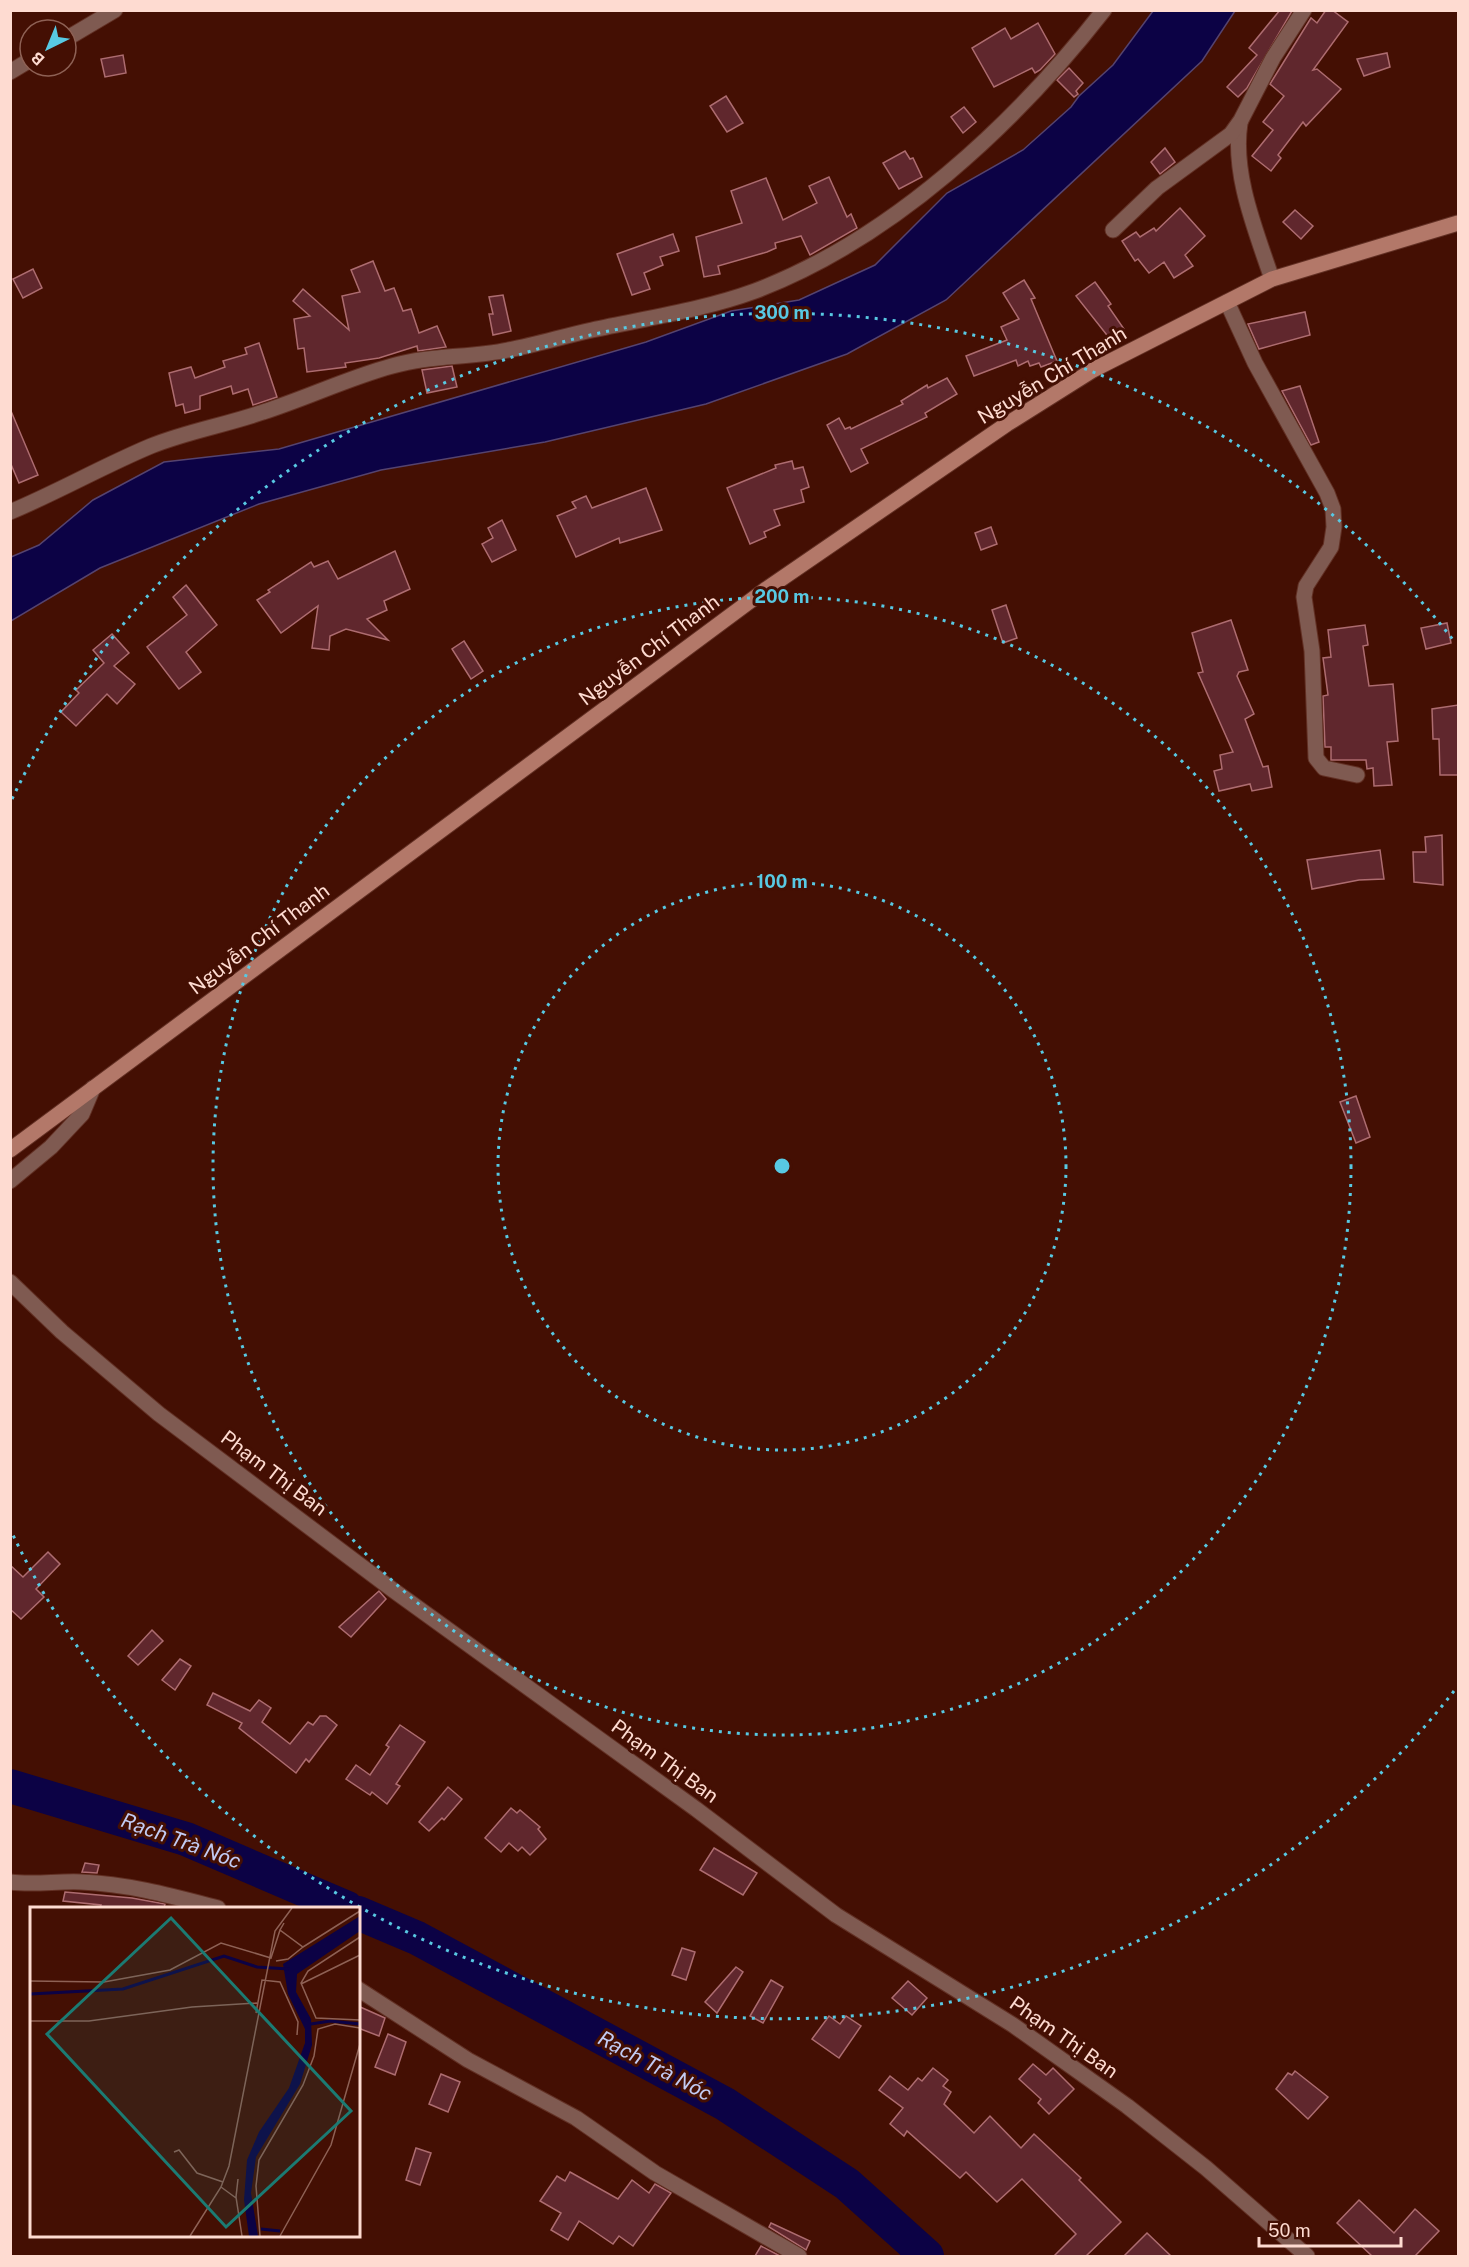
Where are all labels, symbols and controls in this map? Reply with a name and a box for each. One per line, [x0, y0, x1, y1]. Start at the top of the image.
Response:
north arrow [18, 18, 78, 78]
text: B [28, 48, 49, 69]
text: 300 m [754, 302, 810, 323]
street label: Nguyễn Chí Thanh [973, 321, 1131, 429]
text: 200 m [755, 586, 809, 607]
street label: Nguyễn Chí Thanh [574, 589, 724, 711]
text: 100 m [756, 871, 808, 892]
street label: Nguyễn Chí Thanh [184, 878, 334, 1000]
centre of rings [772, 1156, 792, 1176]
street label: Phạm Thị Ban [216, 1425, 332, 1521]
street label: Phạm Thị Ban [607, 1714, 723, 1808]
water label: Rạch Trà Nóc [118, 1807, 245, 1874]
inset map [30, 1907, 360, 2237]
street label: Phạm Thị Ban [1005, 1991, 1123, 2083]
water label: Rạch Trà Nóc [594, 2025, 717, 2106]
scale bar [1259, 2210, 1402, 2248]
text: 50 m [1268, 2220, 1311, 2241]

